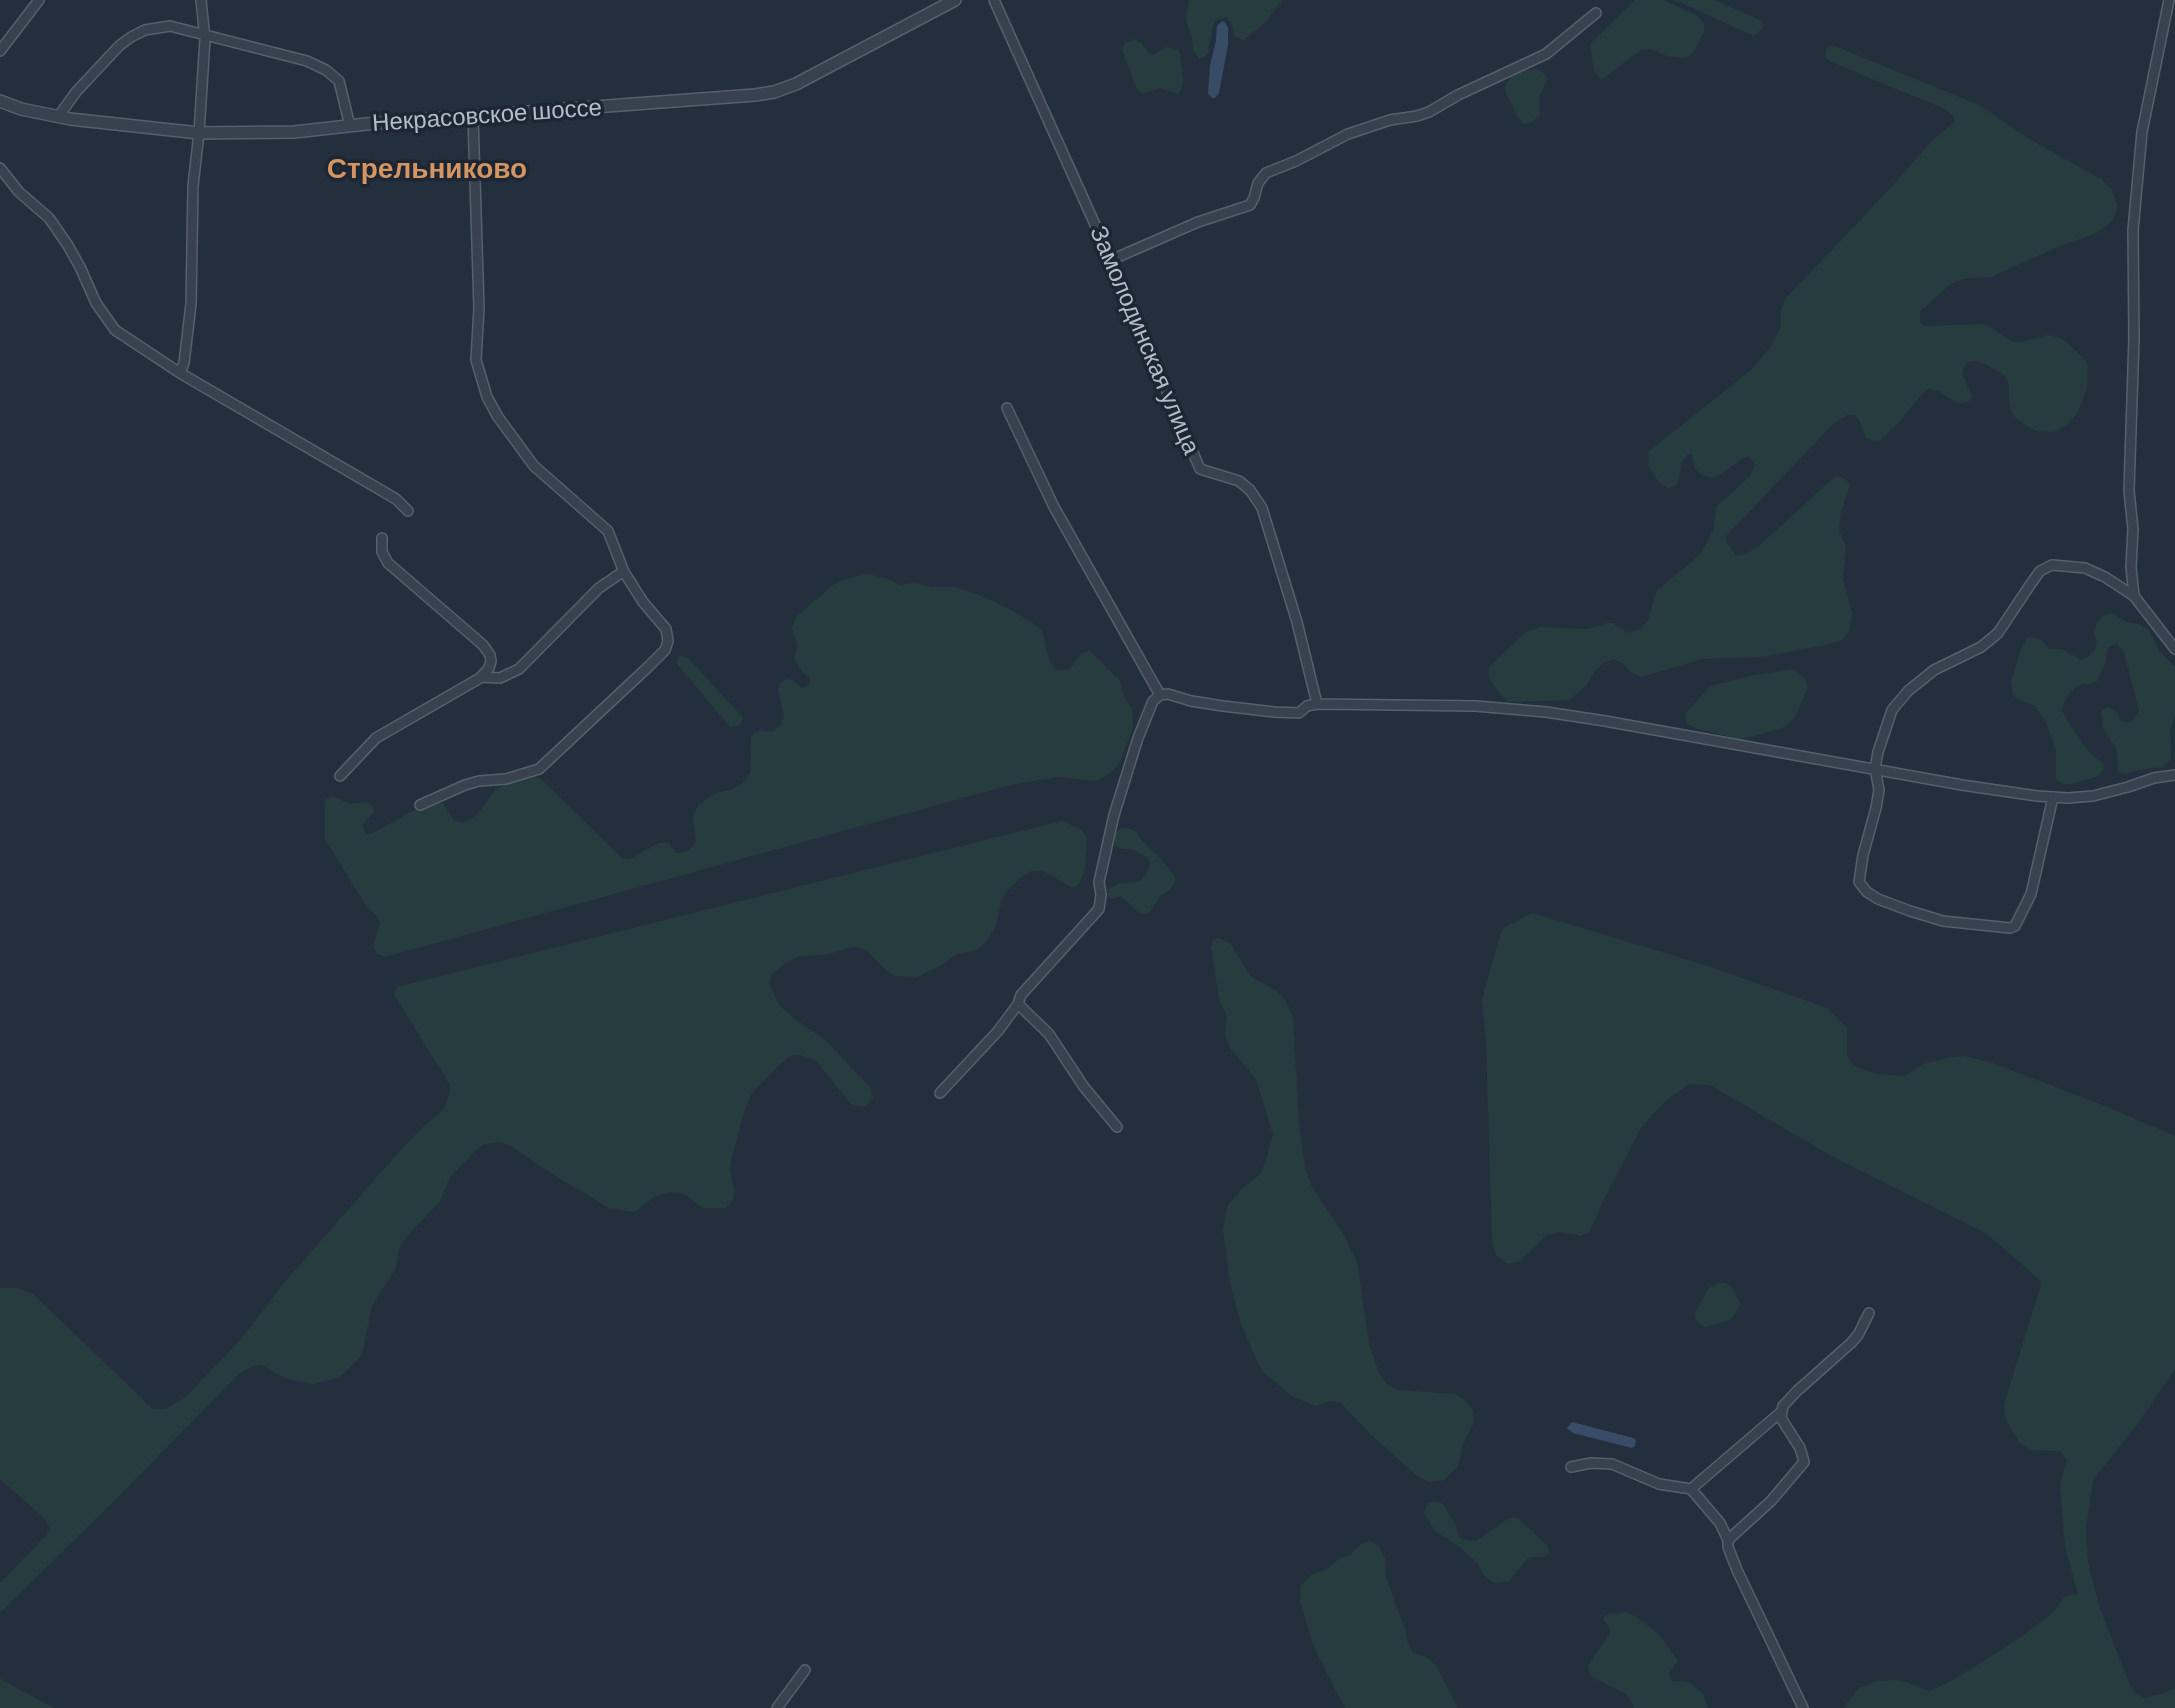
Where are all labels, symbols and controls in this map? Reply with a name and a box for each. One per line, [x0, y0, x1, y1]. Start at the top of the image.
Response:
street label: Некрасовское шоссе [371, 93, 603, 137]
district label: Стрельниково [327, 152, 527, 186]
street label: Замолодинская улица [1084, 222, 1206, 458]

